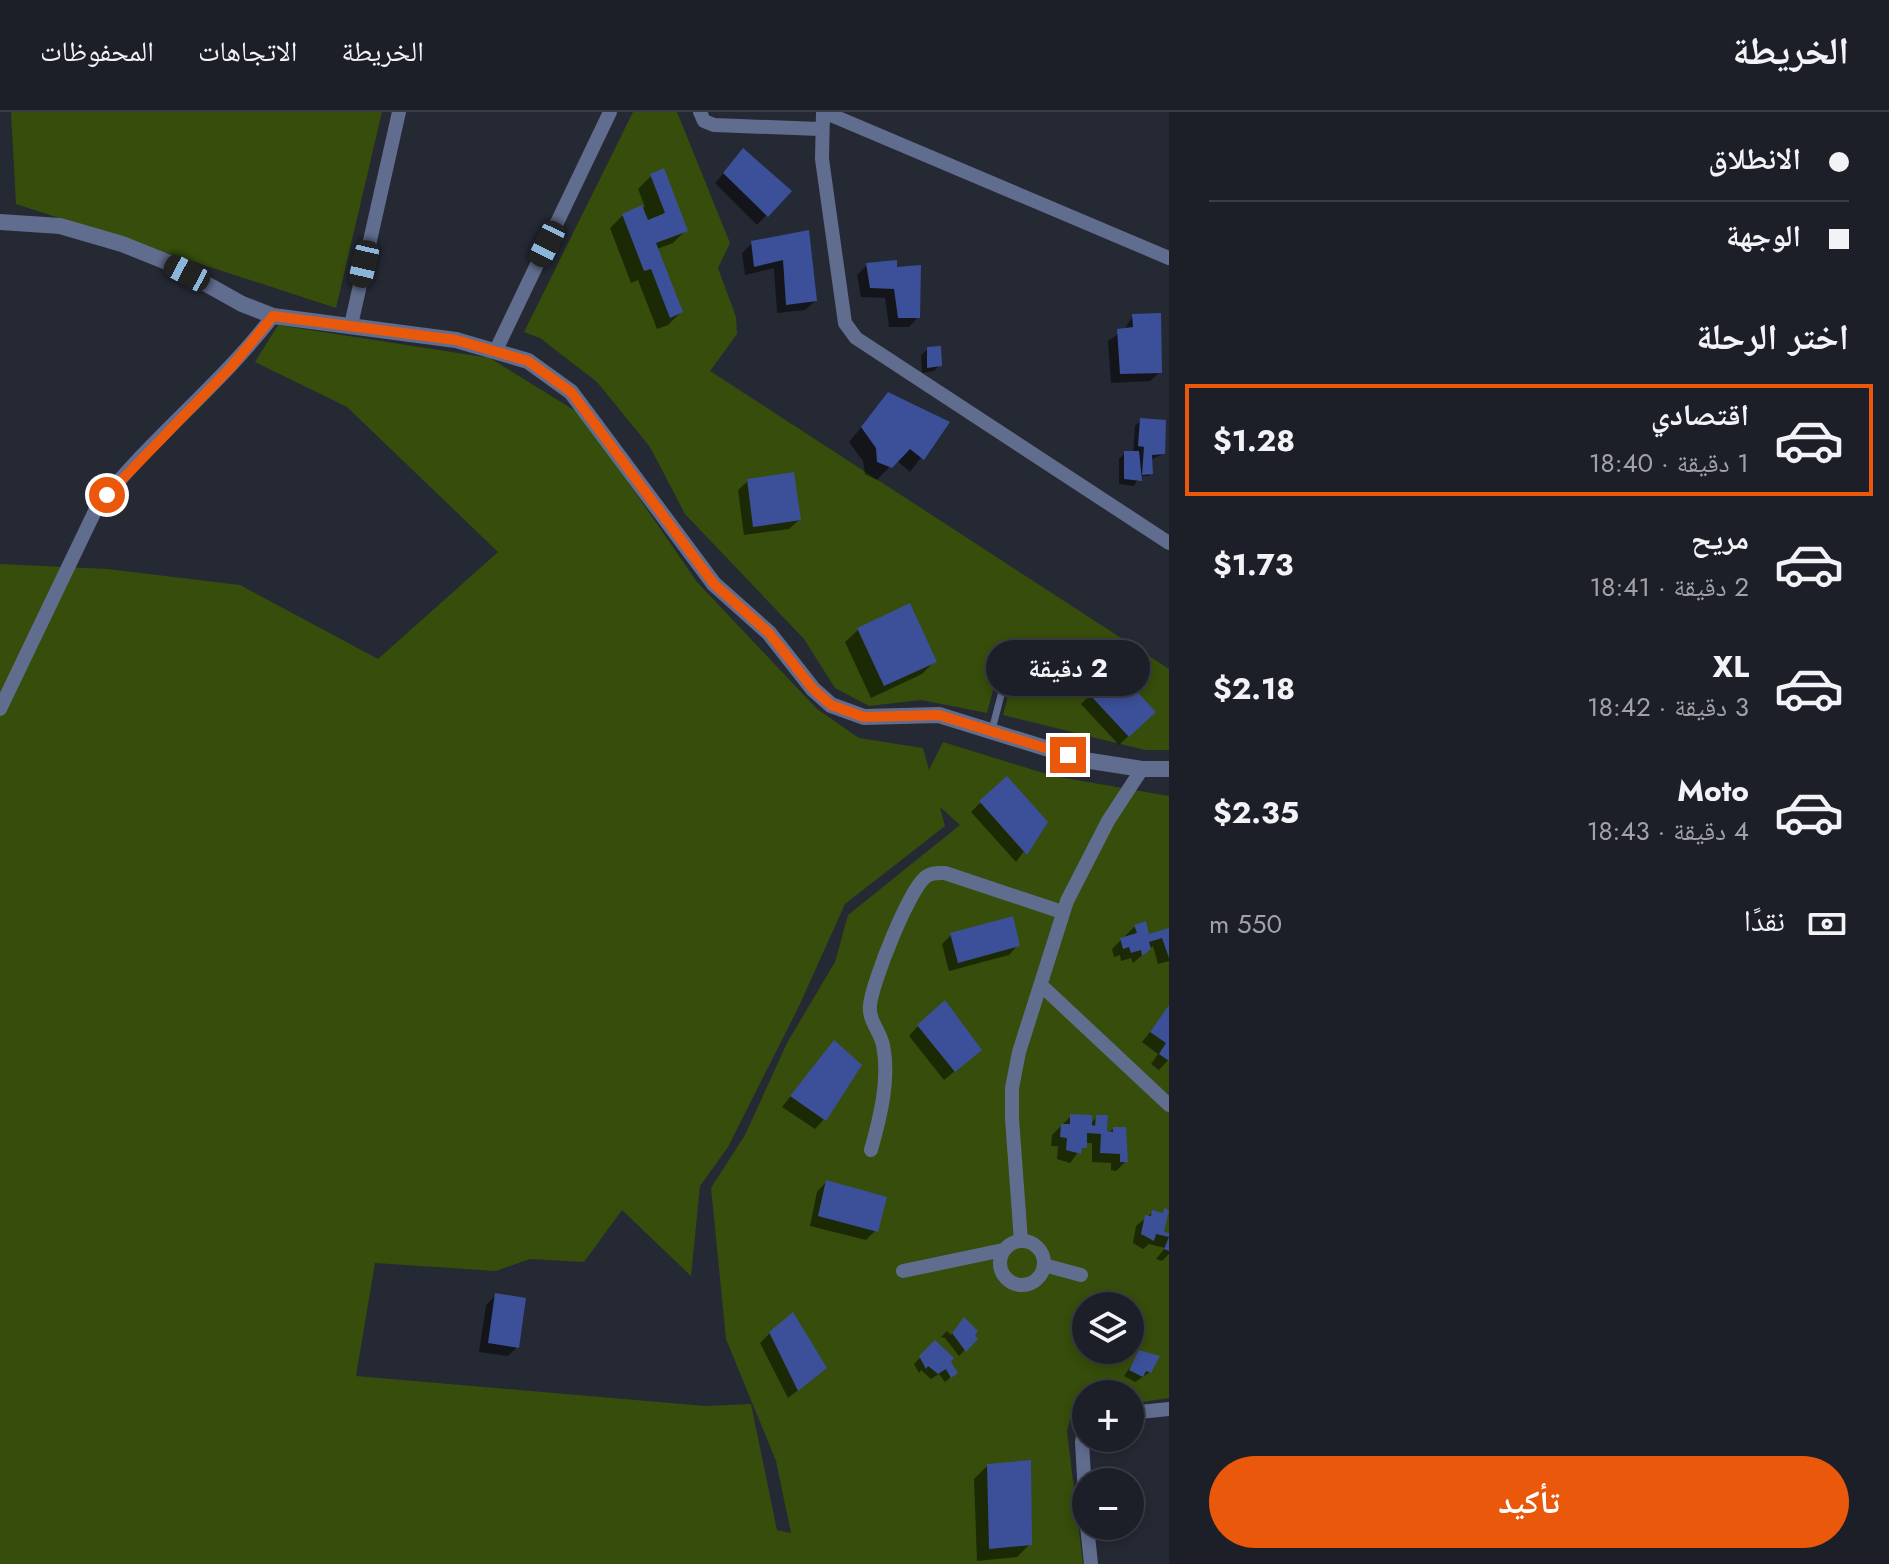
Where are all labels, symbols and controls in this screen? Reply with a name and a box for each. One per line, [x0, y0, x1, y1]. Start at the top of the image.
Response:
text: الخريطة [1732, 23, 1849, 78]
text: المحفوظات [40, 31, 154, 72]
text: الاتجاهات [198, 31, 297, 72]
text: الخريطة [341, 31, 424, 72]
text: الانطلاق [1708, 137, 1801, 180]
text: الوجهة [1726, 214, 1801, 257]
car [526, 217, 568, 271]
car [347, 238, 381, 290]
car [160, 251, 214, 295]
text: اختر الرحلة [1696, 310, 1849, 362]
text: اقتصادي [1651, 393, 1749, 436]
icon: car [1773, 404, 1845, 476]
text: $1.28 [1213, 419, 1295, 462]
text: 1 دقيقة · 18:40 [1589, 444, 1749, 482]
route start [89, 477, 125, 513]
text: مريح [1691, 517, 1749, 560]
icon: car [1773, 528, 1845, 600]
text: $1.73 [1213, 543, 1293, 586]
text: 2 دقيقة · 18:41 [1590, 568, 1749, 606]
callout: 2 دقيقة [986, 639, 1150, 695]
text: XL [1713, 645, 1749, 688]
text: 2 دقيقة [1028, 649, 1108, 687]
icon: car [1773, 652, 1845, 724]
text: $2.18 [1213, 667, 1295, 710]
text: 3 دقيقة · 18:42 [1587, 688, 1749, 726]
route end [1050, 737, 1086, 773]
text: Moto [1677, 769, 1749, 812]
icon: car [1773, 776, 1845, 848]
text: $2.35 [1213, 791, 1299, 834]
text: 4 دقيقة · 18:43 [1587, 812, 1749, 850]
text: نقدًا [1744, 899, 1785, 942]
icon: cash [1805, 902, 1849, 946]
text: 550 m [1209, 905, 1282, 943]
map controls [1072, 1292, 1144, 1540]
button: layers [1072, 1292, 1144, 1364]
button: + [1072, 1380, 1144, 1452]
button: تأكيد [1209, 1456, 1849, 1548]
button: − [1072, 1468, 1144, 1540]

